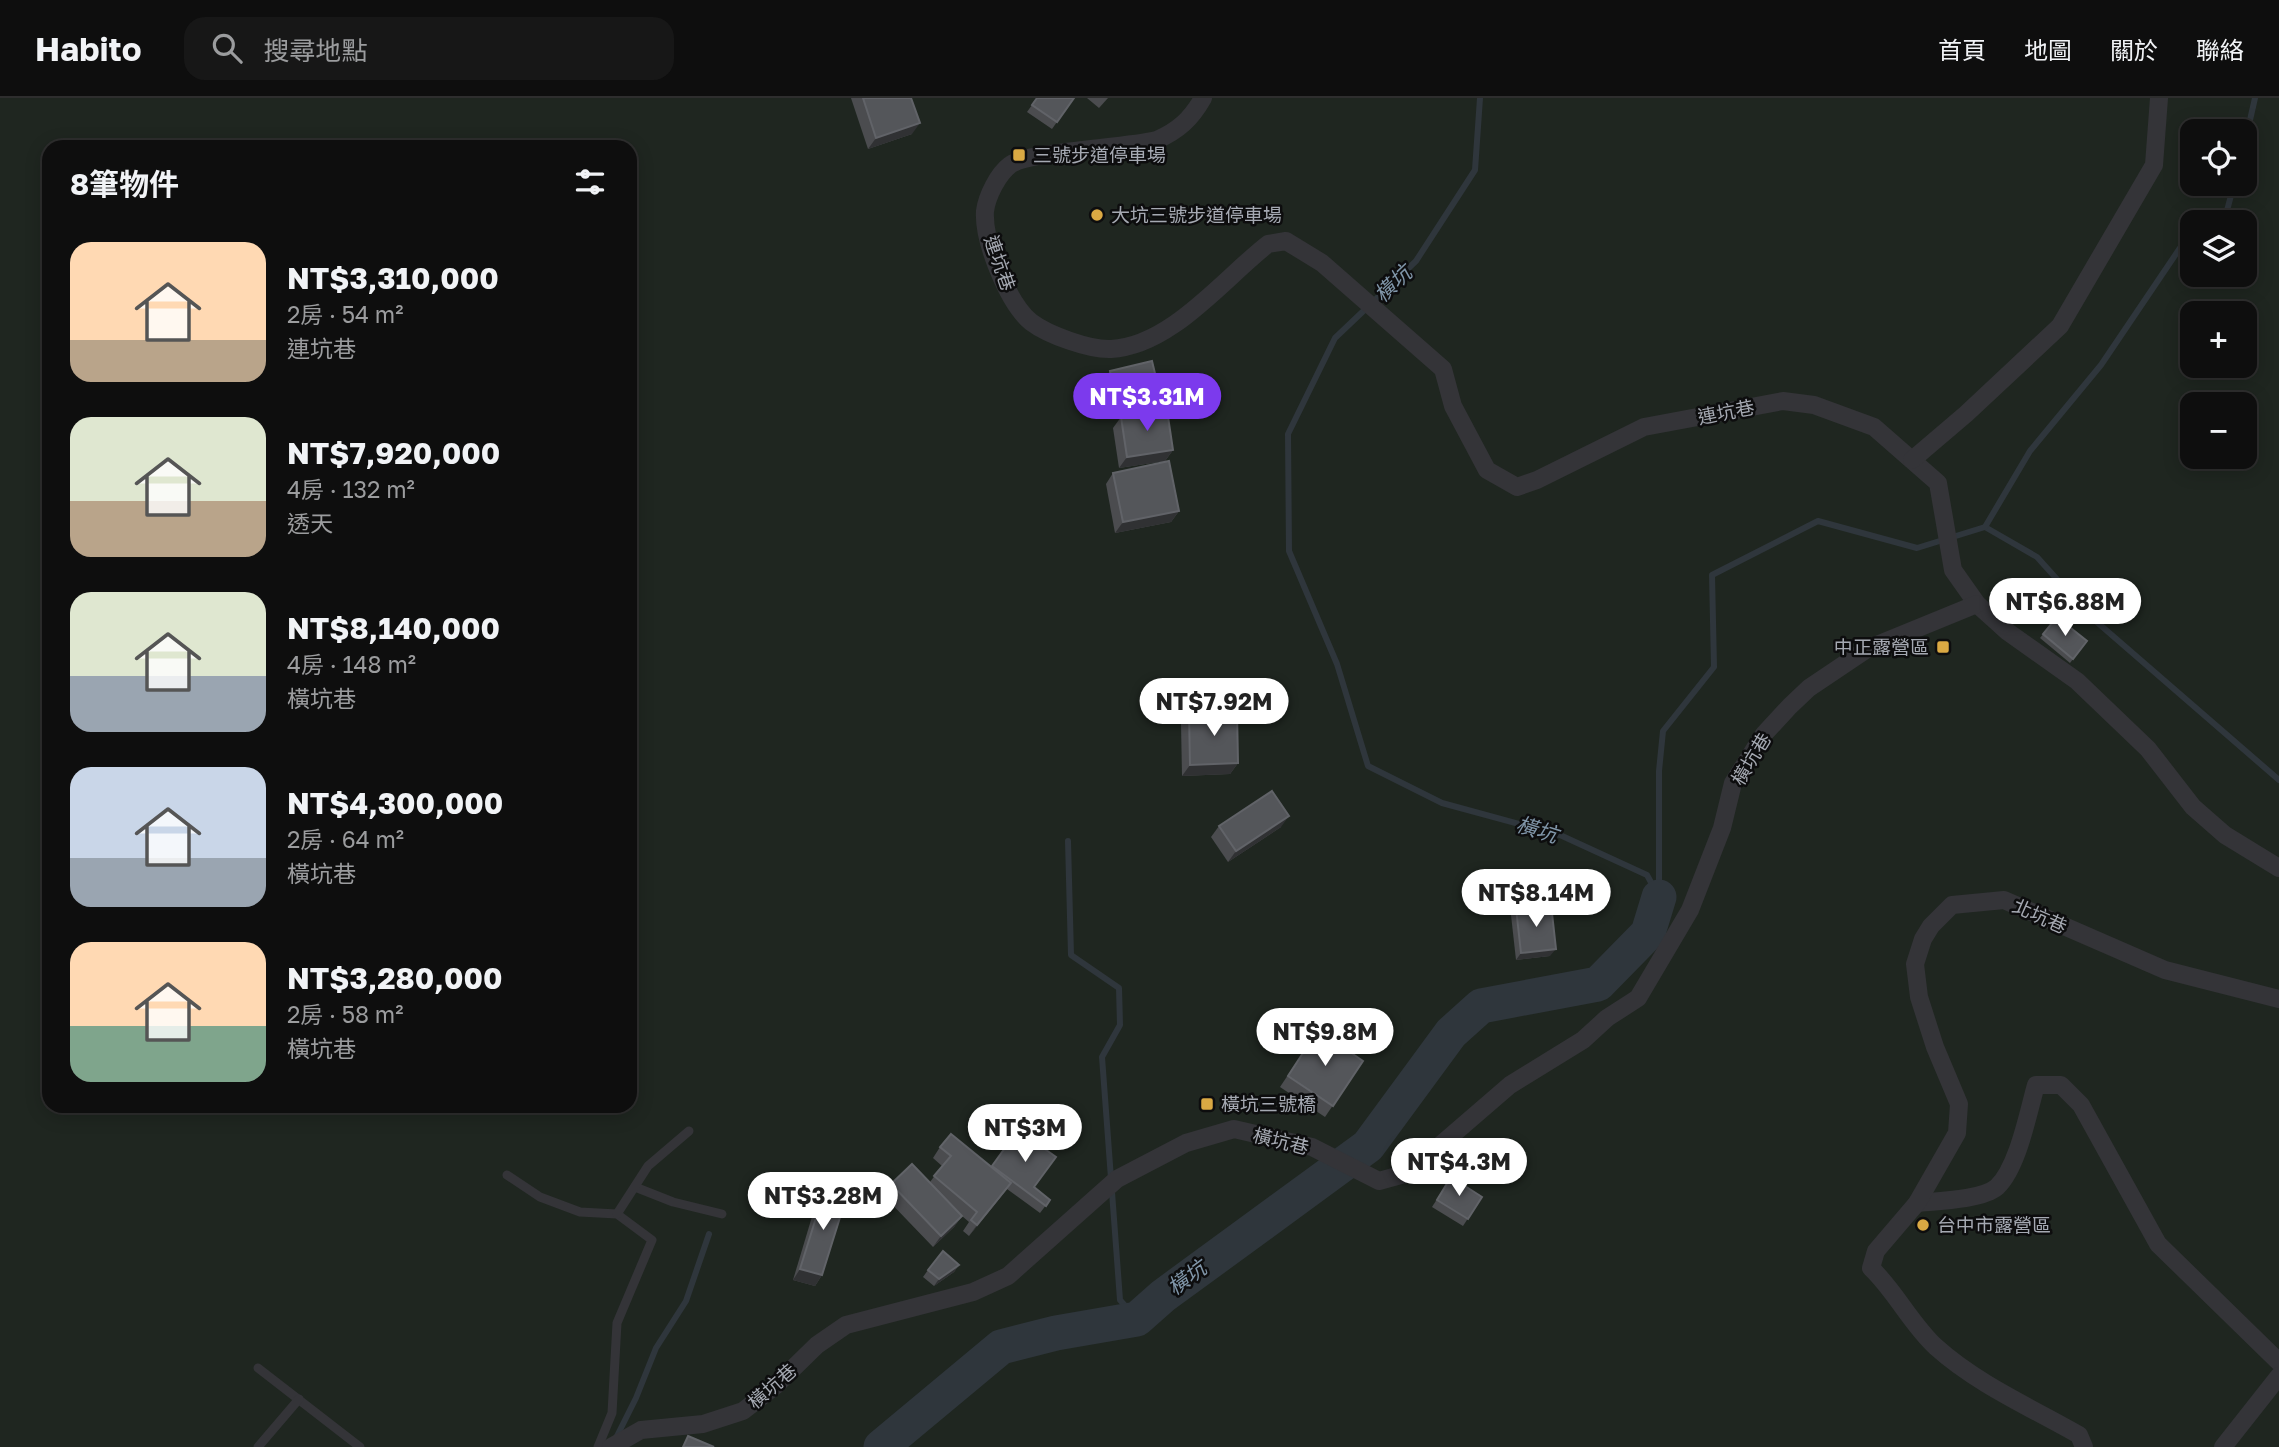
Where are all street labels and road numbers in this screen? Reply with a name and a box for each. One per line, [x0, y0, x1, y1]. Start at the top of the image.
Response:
street label: 連坑巷 [980, 232, 1021, 294]
street label: 連坑巷 [1696, 395, 1756, 428]
street label: 橫坑巷 [1726, 728, 1775, 789]
street label: 北坑巷 [2009, 893, 2071, 938]
street label: 橫坑巷 [1251, 1122, 1312, 1159]
street label: 橫坑巷 [743, 1358, 801, 1413]

